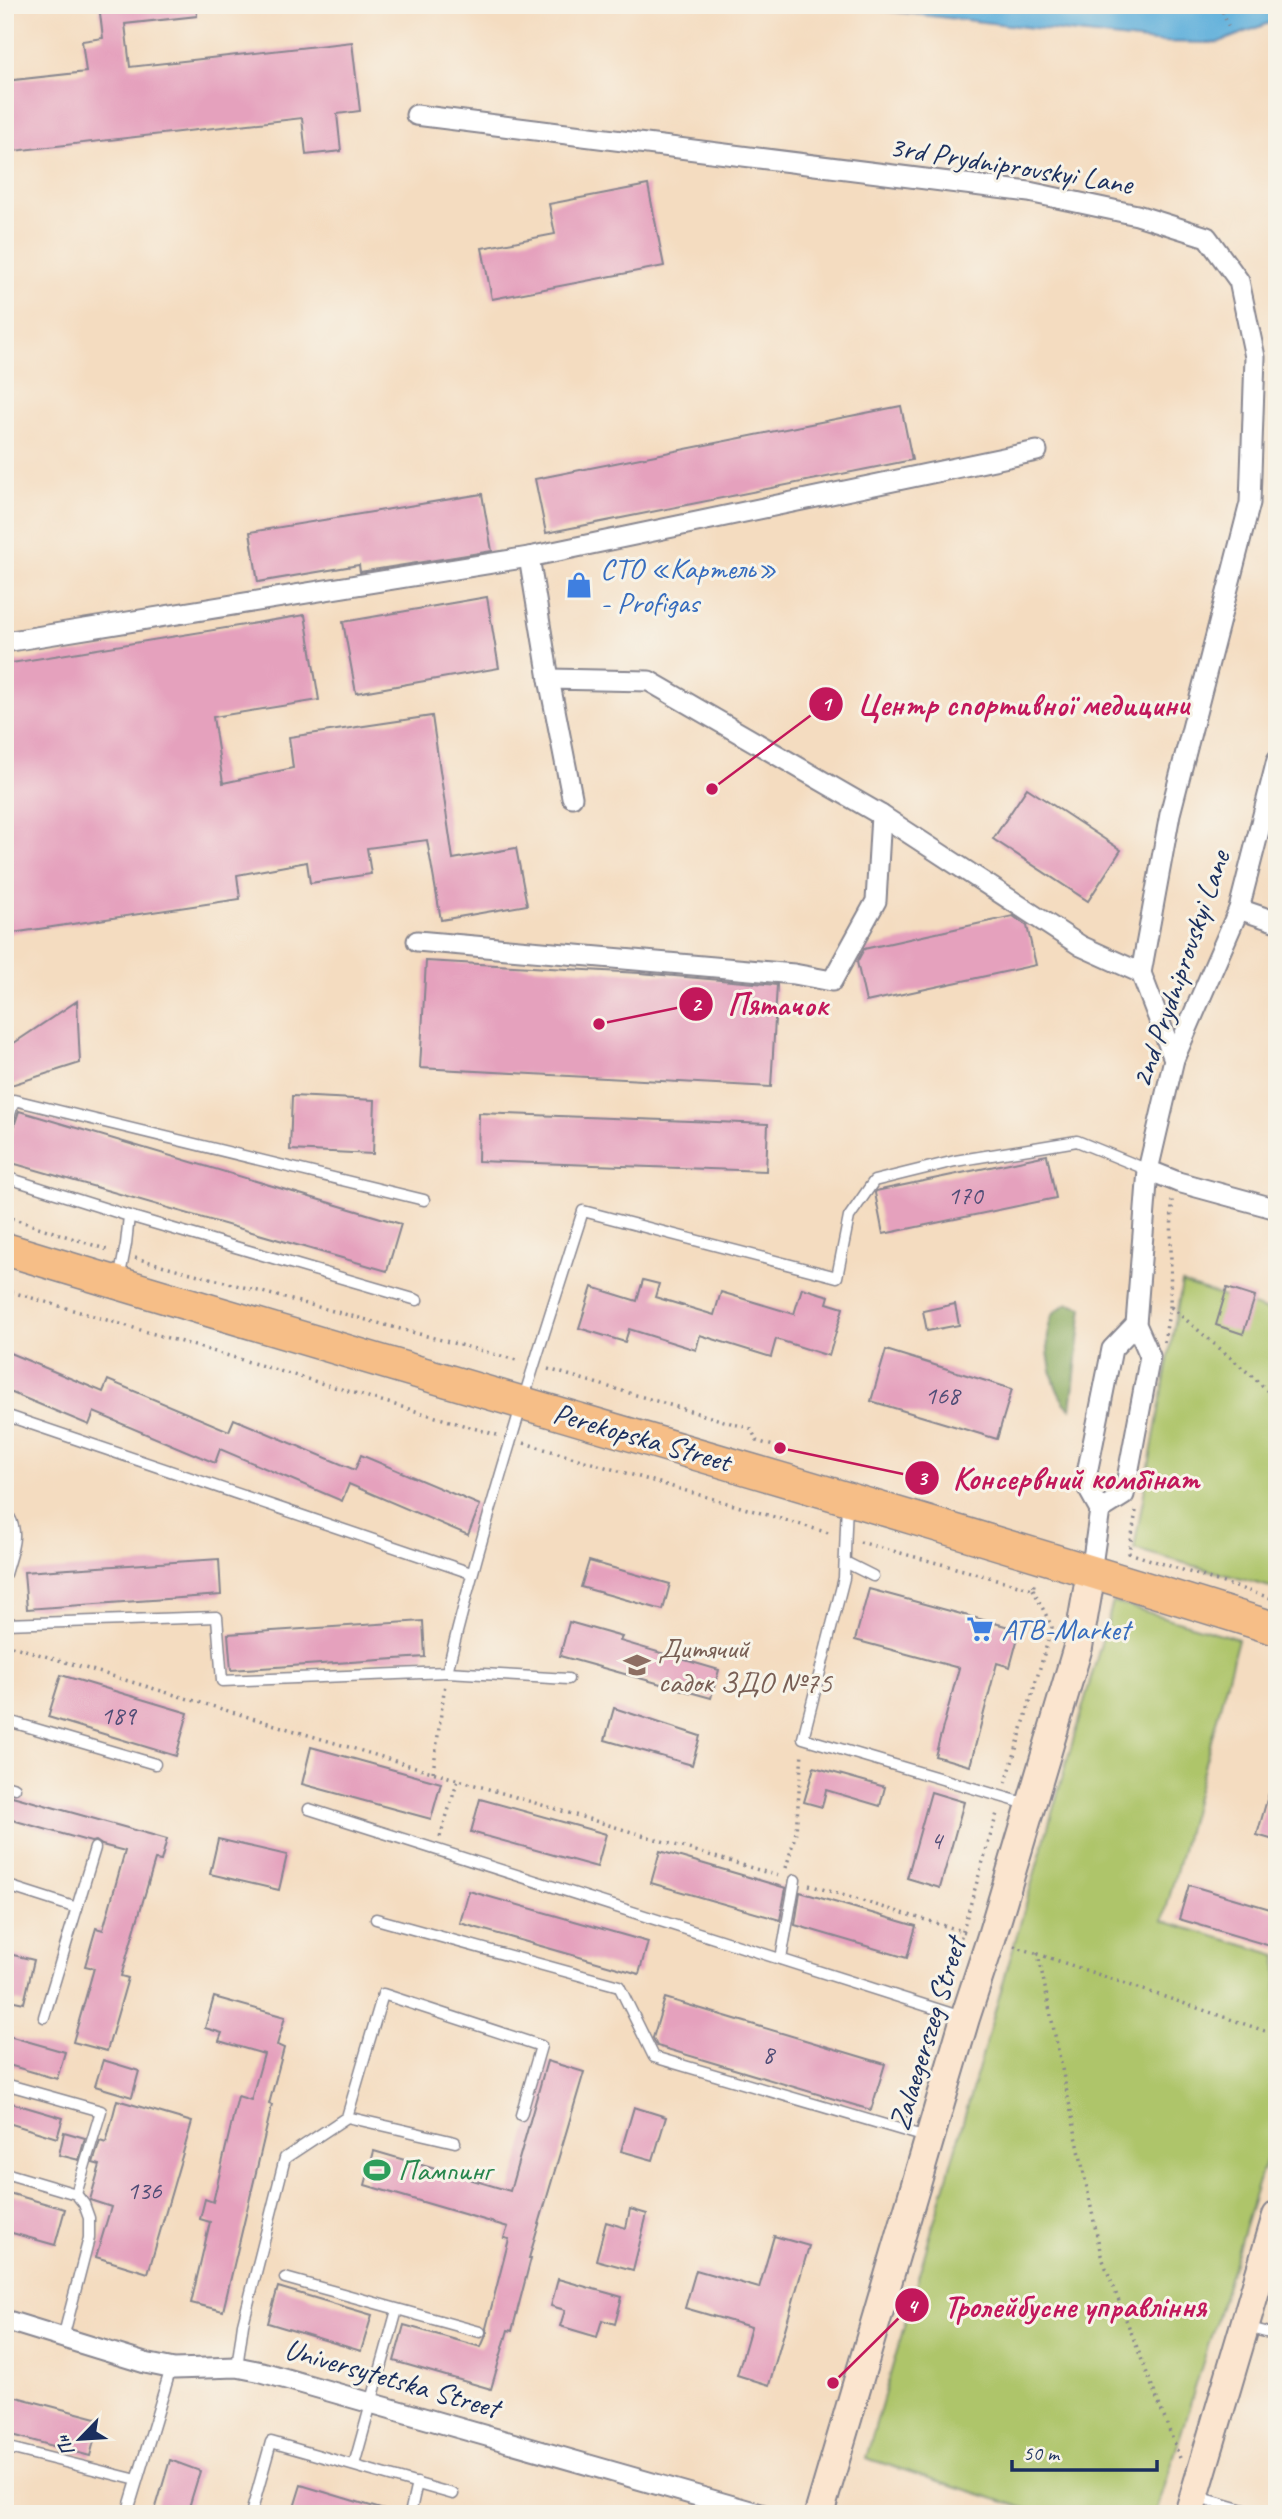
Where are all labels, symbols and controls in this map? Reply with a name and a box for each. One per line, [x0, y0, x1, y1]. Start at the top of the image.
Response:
street label: 3rd Prydniprovskyi Lane [887, 127, 1137, 203]
place label: СТО «Картель» - Profigas [600, 549, 777, 621]
shop icon: СТО «Картель» - Profigas [564, 570, 594, 600]
callout: Центр спортивної медицини [809, 678, 1203, 731]
text: Центр спортивної медицини [857, 684, 1191, 725]
text: 1 [821, 691, 833, 717]
street label: 2nd Prydniprovskyi Lane [1122, 843, 1239, 1092]
callout: Пятачок [678, 978, 842, 1031]
text: Пятачок [727, 984, 830, 1025]
text: 2 [691, 991, 703, 1017]
house number: 170 [947, 1179, 985, 1212]
house number: 168 [924, 1379, 962, 1412]
street label: Perekopska Street [549, 1394, 738, 1481]
callout: Консервний комбінат [904, 1451, 1214, 1504]
text: Консервний комбінат [953, 1458, 1201, 1499]
text: 3 [917, 1465, 929, 1491]
place label: ATB-Market [1001, 1610, 1134, 1648]
supermarket icon: ATB-Market [965, 1614, 995, 1644]
place label: Дитячий садок ЗДО №75 [658, 1629, 834, 1701]
school or university icon: Дитячий садок ЗДО №75 [622, 1650, 652, 1680]
house number: 189 [100, 1699, 138, 1732]
house number: 4 [930, 1824, 944, 1857]
street label: Zalaegerszeg Street [880, 1929, 975, 2135]
house number: 8 [762, 2038, 776, 2071]
place label: Пампинг [398, 2151, 495, 2189]
sports icon: Пампинг [362, 2155, 392, 2185]
house number: 136 [126, 2174, 163, 2207]
callout: Тролейбусне управління [895, 2279, 1219, 2332]
text: Тролейбусне управління [944, 2286, 1208, 2327]
text: 4 [907, 2293, 919, 2319]
street label: Universytetska Street [281, 2329, 507, 2428]
north arrow [46, 2404, 116, 2474]
scale bar [1012, 2428, 1158, 2472]
text: Пн [50, 2430, 81, 2460]
text: 50 m [1023, 2440, 1061, 2466]

